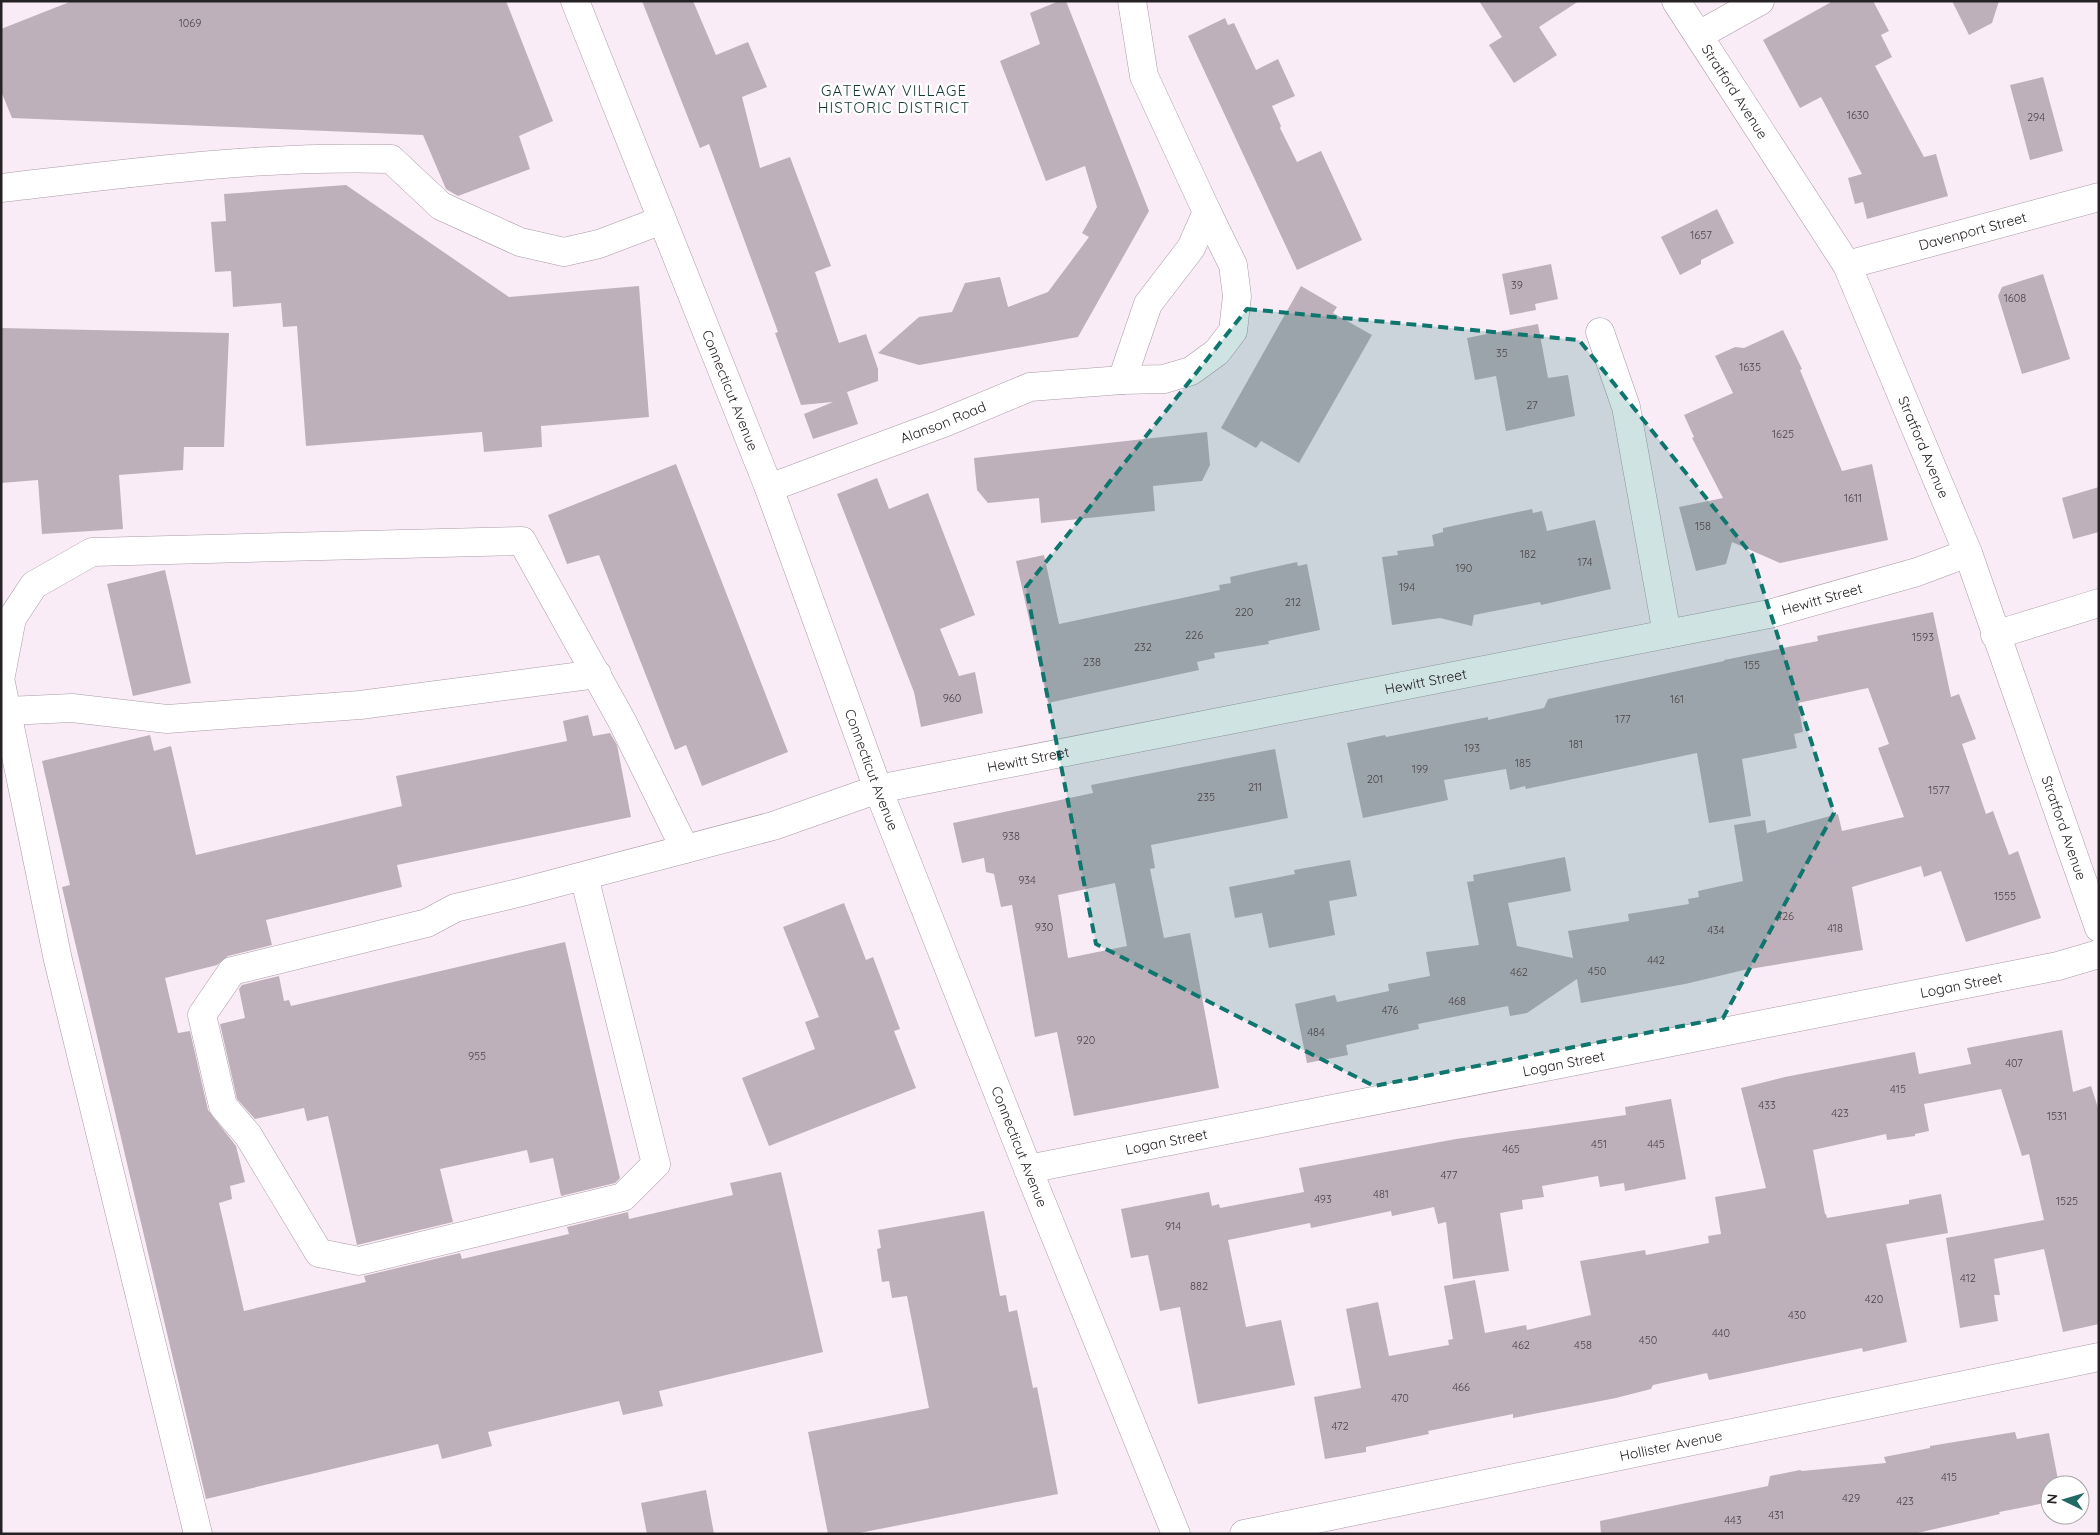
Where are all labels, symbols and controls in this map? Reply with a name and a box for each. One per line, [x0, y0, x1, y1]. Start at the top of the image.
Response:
house number: 1069 [179, 16, 201, 30]
street label: Stratford Avenue [1698, 41, 1772, 142]
district label: GATEWAY VILLAGE HISTORIC DISTRICT [818, 81, 970, 117]
house number: 1630 [1847, 108, 1869, 122]
house number: 294 [2027, 110, 2045, 124]
street label: Davenport Street [1917, 208, 2029, 254]
house number: 1657 [1690, 228, 1712, 242]
house number: 39 [1511, 278, 1523, 292]
house number: 1608 [2004, 291, 2026, 305]
street label: Connecticut Avenue [698, 327, 762, 453]
house number: 35 [1496, 346, 1508, 360]
house number: 1635 [1739, 360, 1761, 374]
street label: Stratford Avenue [1894, 393, 1953, 501]
street label: Alanson Road [898, 397, 989, 447]
house number: 27 [1526, 398, 1538, 412]
house number: 1625 [1772, 427, 1794, 441]
house number: 1611 [1844, 491, 1862, 505]
house number: 158 [1695, 519, 1711, 533]
house number: 182 [1520, 547, 1536, 561]
house number: 174 [1577, 555, 1593, 569]
house number: 190 [1456, 561, 1472, 575]
street label: Hewitt Street [1779, 579, 1865, 619]
house number: 194 [1399, 580, 1415, 594]
house number: 212 [1285, 595, 1301, 609]
house number: 220 [1235, 605, 1253, 619]
house number: 226 [1185, 628, 1203, 642]
house number: 1593 [1912, 630, 1934, 644]
house number: 232 [1134, 640, 1152, 654]
house number: 238 [1083, 655, 1101, 669]
house number: 155 [1744, 658, 1760, 672]
street label: Hewitt Street [1383, 665, 1468, 698]
house number: 960 [943, 691, 961, 705]
house number: 161 [1670, 692, 1684, 706]
street label: Connecticut Avenue [841, 706, 903, 833]
house number: 177 [1615, 712, 1631, 726]
house number: 181 [1569, 737, 1583, 751]
house number: 193 [1464, 741, 1480, 755]
street label: Hewitt Street [986, 743, 1071, 776]
house number: 185 [1515, 756, 1531, 770]
house number: 199 [1412, 762, 1428, 776]
house number: 201 [1367, 772, 1383, 786]
street label: Stratford Avenue [2038, 773, 2090, 882]
house number: 211 [1248, 780, 1262, 794]
house number: 1577 [1928, 783, 1950, 797]
house number: 235 [1197, 790, 1215, 804]
house number: 938 [1002, 829, 1020, 843]
house number: 934 [1018, 873, 1036, 887]
house number: 1555 [1994, 889, 2016, 903]
house number: 426 [1776, 909, 1794, 923]
house number: 930 [1035, 920, 1053, 934]
house number: 418 [1827, 921, 1843, 935]
house number: 434 [1707, 923, 1725, 937]
house number: 442 [1647, 953, 1665, 967]
house number: 450 [1588, 964, 1606, 978]
house number: 462 [1510, 965, 1528, 979]
street label: Logan Street [1918, 968, 2004, 1002]
house number: 468 [1448, 994, 1466, 1008]
house number: 476 [1382, 1003, 1398, 1017]
house number: 484 [1307, 1025, 1325, 1039]
house number: 920 [1077, 1033, 1095, 1047]
street label: Logan Street [1521, 1046, 1607, 1080]
house number: 955 [468, 1049, 486, 1063]
house number: 407 [2005, 1056, 2023, 1070]
house number: 415 [1890, 1082, 1906, 1096]
street label: Connecticut Avenue [987, 1084, 1052, 1210]
house number: 433 [1758, 1098, 1776, 1112]
house number: 423 [1831, 1106, 1849, 1120]
house number: 1531 [2047, 1109, 2067, 1123]
street label: Logan Street [1124, 1125, 1209, 1159]
house number: 451 [1591, 1137, 1607, 1151]
house number: 445 [1647, 1137, 1665, 1151]
house number: 465 [1502, 1142, 1520, 1156]
house number: 477 [1441, 1168, 1458, 1182]
house number: 481 [1373, 1187, 1389, 1201]
house number: 493 [1314, 1192, 1332, 1206]
house number: 1525 [2056, 1194, 2078, 1208]
house number: 914 [1165, 1219, 1181, 1233]
house number: 412 [1960, 1271, 1976, 1285]
house number: 882 [1190, 1279, 1208, 1293]
house number: 420 [1865, 1292, 1883, 1306]
house number: 430 [1788, 1308, 1806, 1322]
house number: 440 [1712, 1326, 1730, 1340]
house number: 450 [1639, 1333, 1657, 1347]
house number: 462 [1512, 1338, 1530, 1352]
house number: 458 [1574, 1338, 1592, 1352]
house number: 466 [1452, 1380, 1470, 1394]
house number: 470 [1391, 1391, 1409, 1405]
house number: 472 [1331, 1419, 1349, 1433]
street label: Hollister Avenue [1618, 1426, 1724, 1465]
house number: 415 [1941, 1470, 1957, 1484]
north arrow [2040, 1475, 2090, 1525]
house number: 429 [1842, 1491, 1860, 1505]
text: N [2043, 1493, 2061, 1505]
house number: 423 [1896, 1494, 1914, 1508]
house number: 431 [1768, 1508, 1784, 1522]
house number: 443 [1724, 1513, 1742, 1527]

